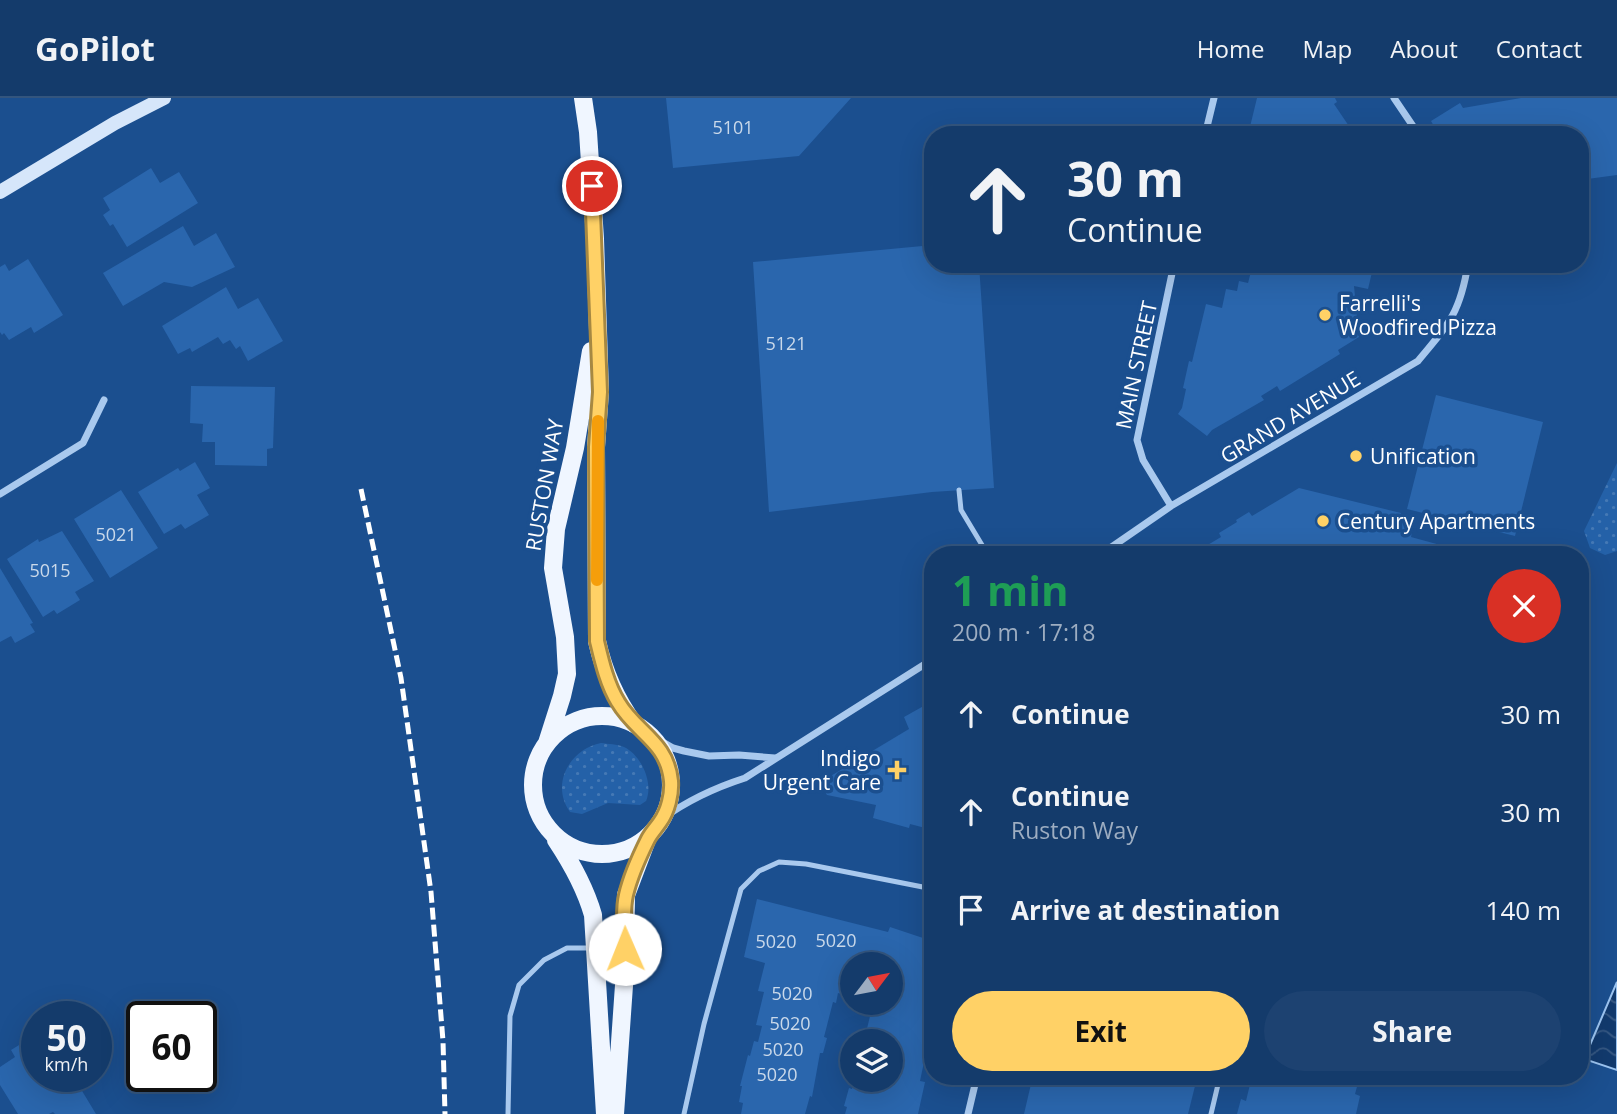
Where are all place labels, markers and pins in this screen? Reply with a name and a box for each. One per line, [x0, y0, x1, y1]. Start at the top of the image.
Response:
pin [562, 156, 622, 216]
place label: Farrelli's Woodfired Pizza [1339, 289, 1497, 341]
marker: Farrelli's Woodfired Pizza [1317, 307, 1333, 323]
place label: Unification [1370, 442, 1476, 470]
marker: Unification [1348, 448, 1364, 464]
place label: Century Apartments [1337, 507, 1535, 535]
marker: Century Apartments [1315, 513, 1331, 529]
place label: Indigo Urgent Care [763, 744, 881, 796]
marker: Indigo Urgent Care [887, 760, 907, 780]

